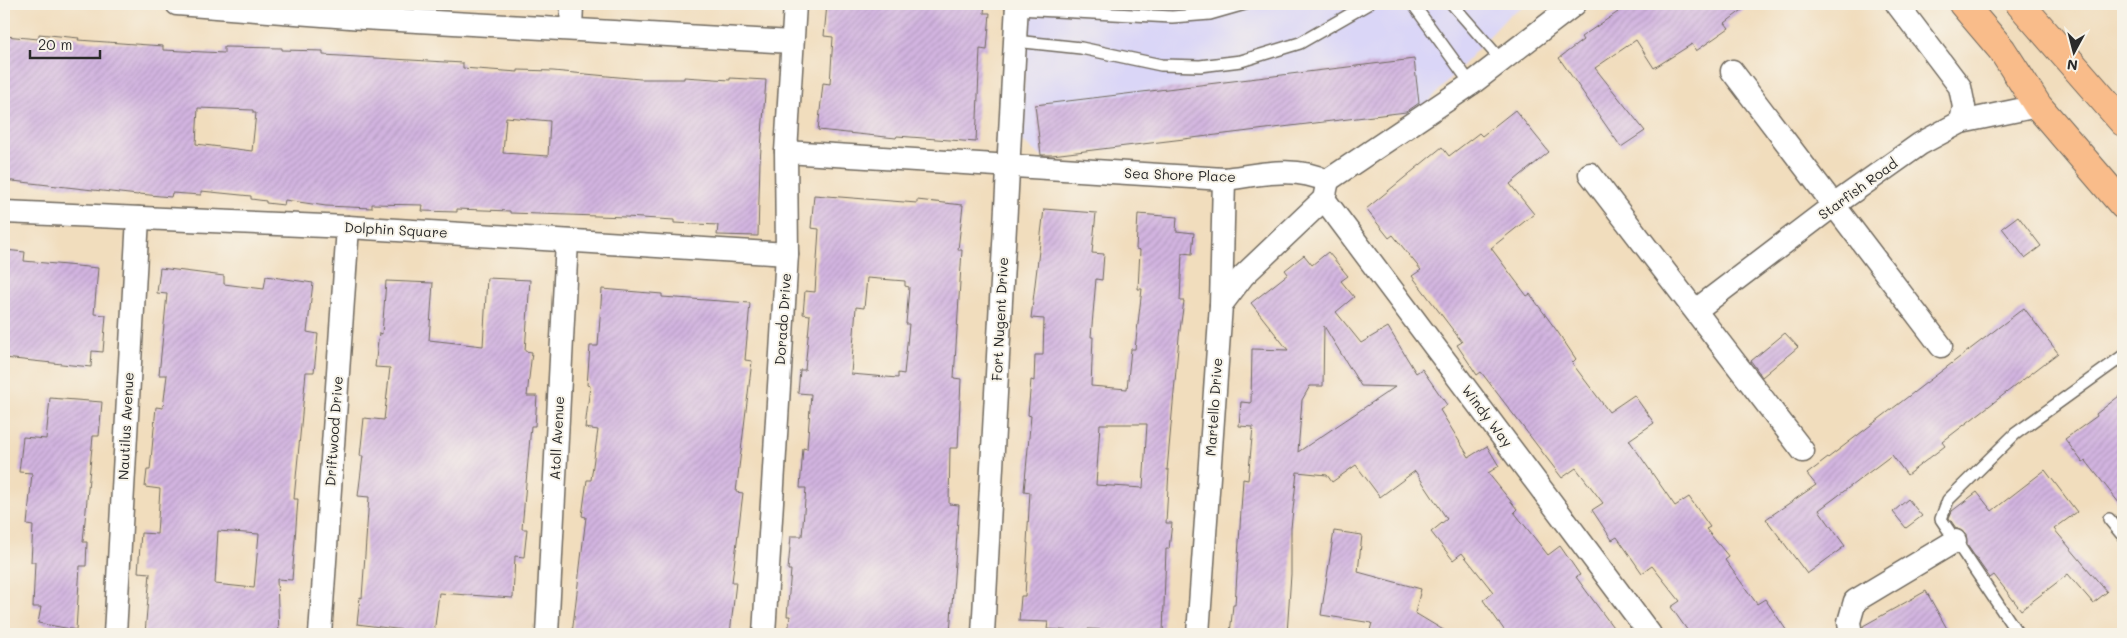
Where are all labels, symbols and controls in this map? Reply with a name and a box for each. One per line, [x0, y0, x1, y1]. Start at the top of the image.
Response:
scale bar [30, 28, 100, 60]
north arrow [2050, 28, 2100, 78]
text: 20 m [38, 34, 72, 54]
text: N [2066, 55, 2079, 75]
street label: Starfish Road [1814, 153, 1901, 224]
street label: Sea Shore Place [1124, 163, 1236, 186]
street label: Dolphin Square [344, 217, 448, 242]
street label: Fort Nugent Drive [987, 257, 1012, 381]
street label: Dorado Drive [770, 272, 795, 366]
street label: Martello Drive [1201, 357, 1226, 457]
street label: Nautilus Avenue [113, 372, 138, 480]
street label: Driftwood Drive [320, 375, 347, 487]
street label: Windy Way [1458, 381, 1517, 451]
street label: Atoll Avenue [545, 395, 568, 480]

